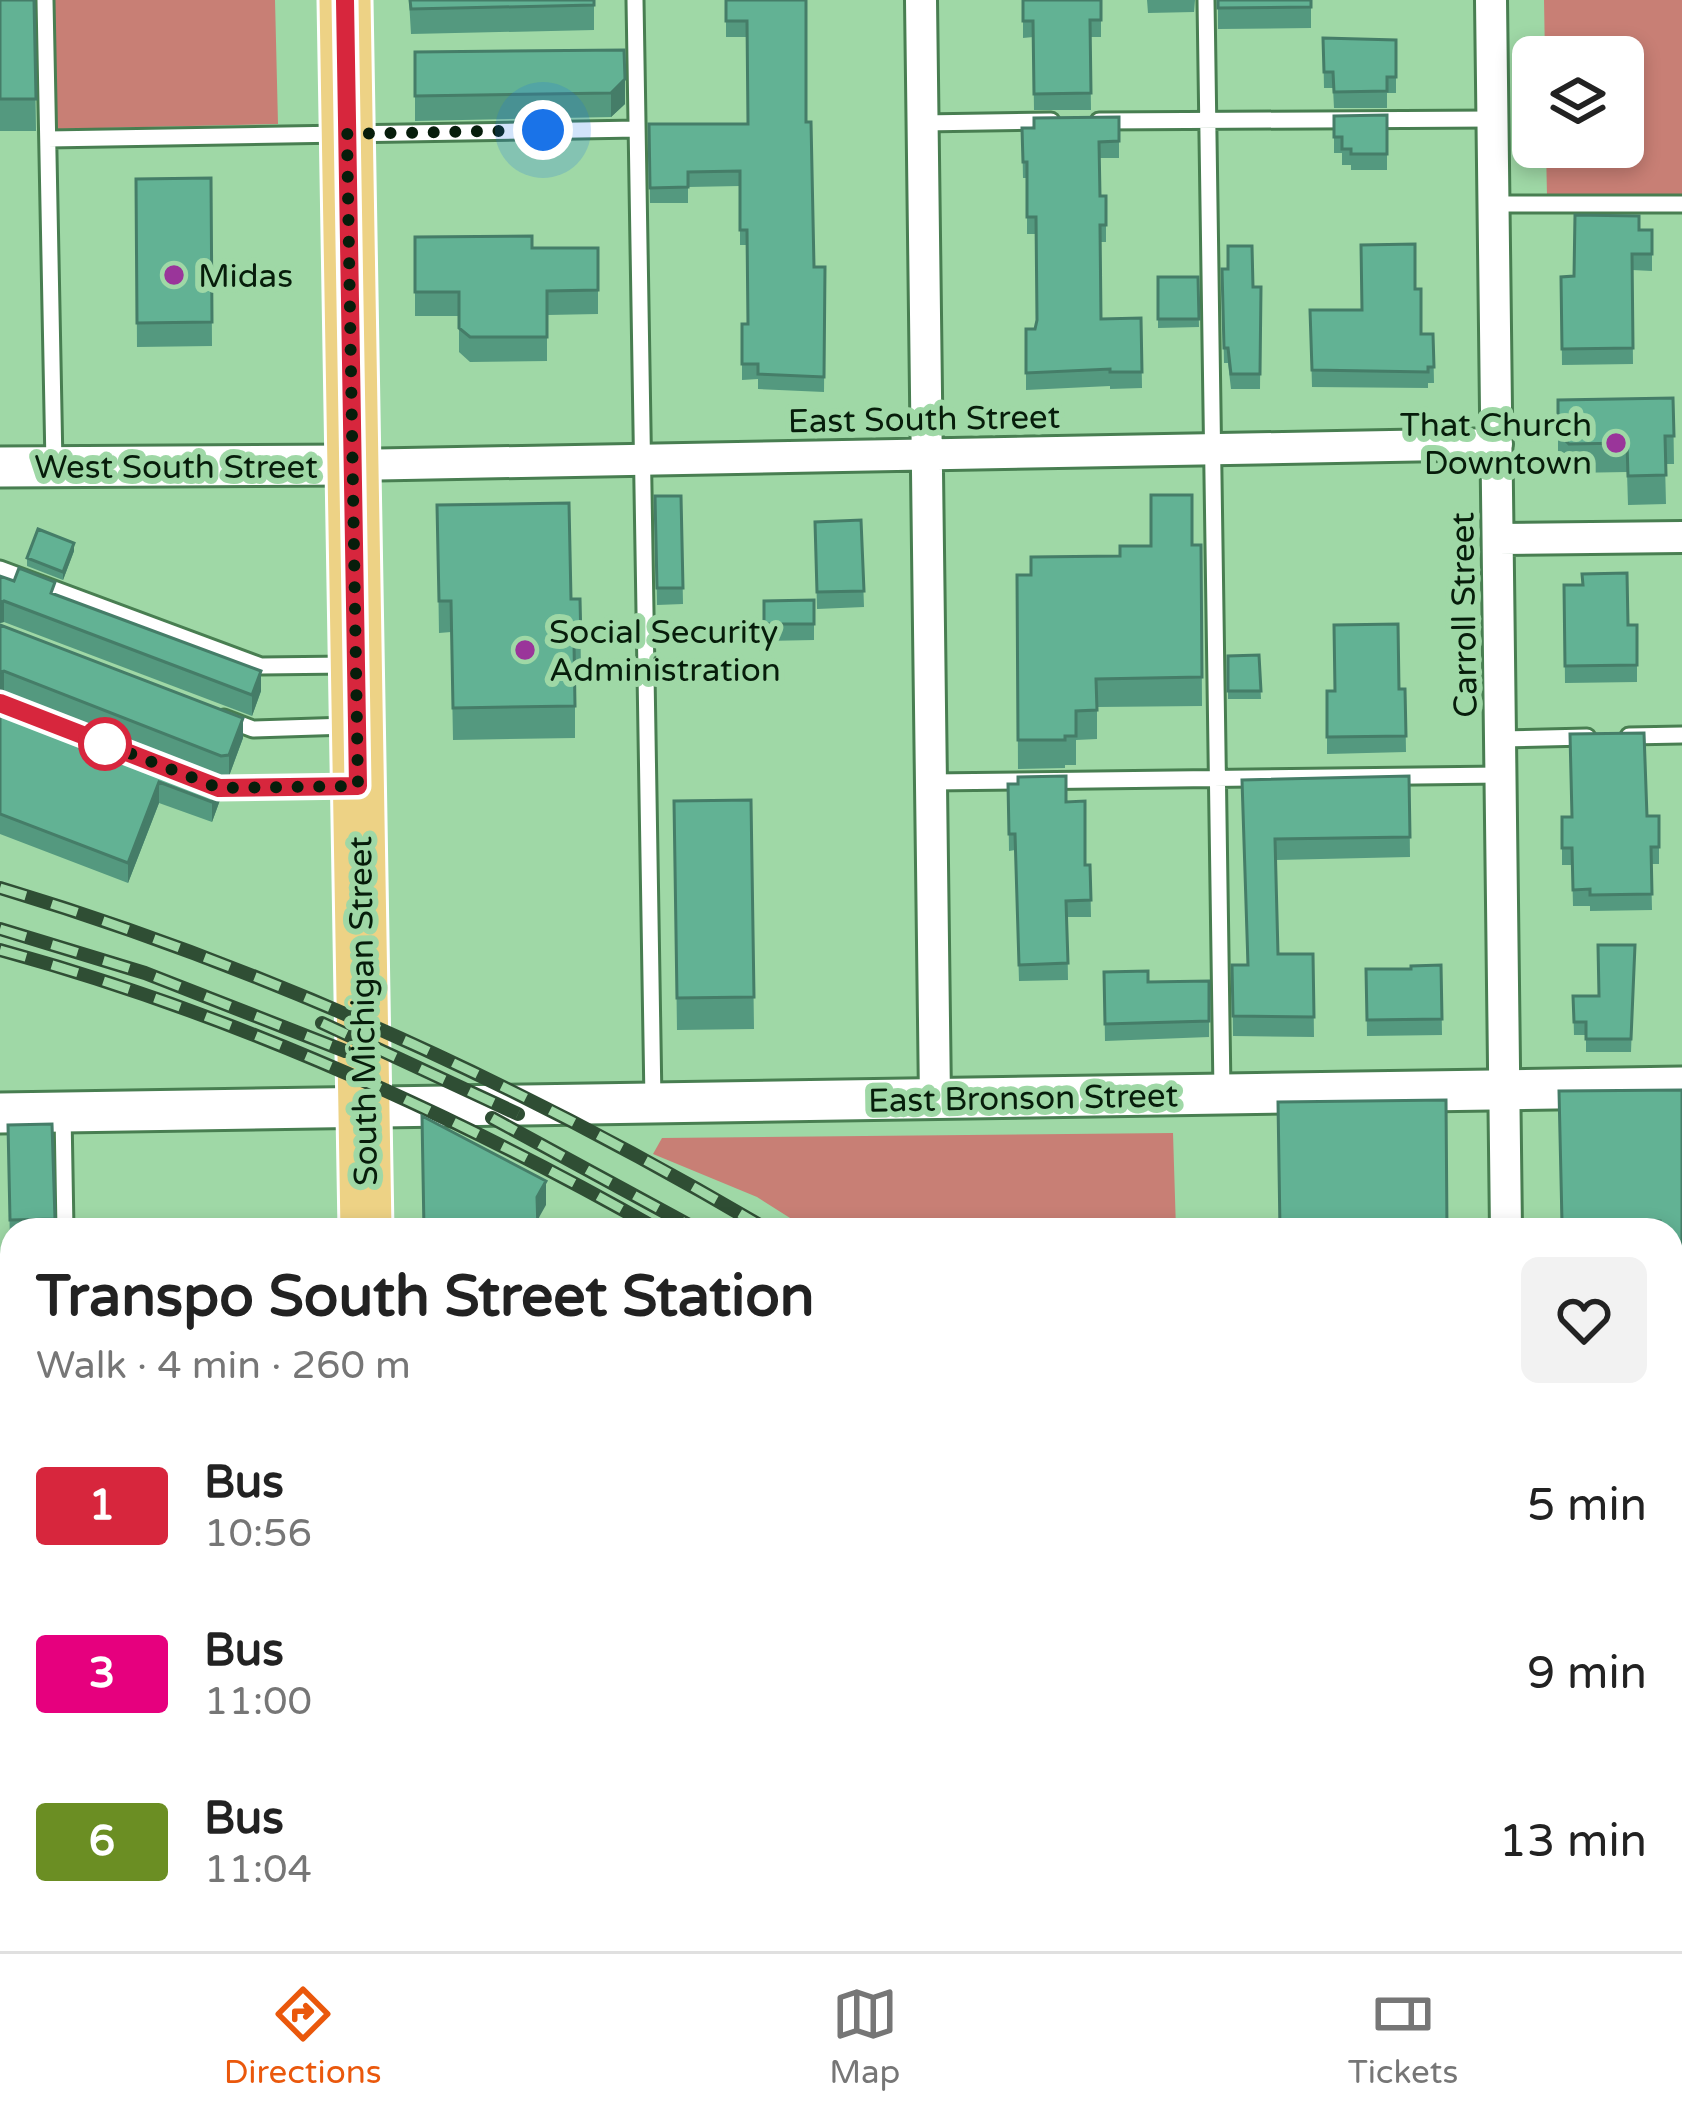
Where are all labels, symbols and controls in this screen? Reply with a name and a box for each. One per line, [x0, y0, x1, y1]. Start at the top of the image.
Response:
map controls [1512, 36, 1644, 168]
button: layers [1512, 36, 1644, 168]
your location [513, 100, 573, 160]
place label: Midas [198, 257, 293, 296]
marker: Midas [161, 262, 187, 288]
street label: East South Street [788, 398, 1061, 441]
place label: That Church Downtown [1400, 406, 1592, 483]
marker: That Church Downtown [1603, 430, 1629, 456]
street label: West South Street [34, 448, 318, 487]
street label: Carroll Street [1443, 512, 1486, 718]
place label: Social Security Administration [549, 613, 781, 690]
marker: Social Security Administration [512, 637, 538, 663]
unlabelled marker [80, 719, 130, 769]
street label: South Michigan Street [341, 836, 386, 1186]
street label: East Bronson Street [868, 1076, 1178, 1121]
button: heart [1521, 1257, 1647, 1383]
text: Transpo South Street Station [36, 1263, 815, 1331]
text: Walk · 4 min · 260 m [36, 1342, 411, 1389]
text: Bus [204, 1456, 284, 1510]
text: 5 min [1527, 1479, 1647, 1533]
text: 1 [89, 1480, 115, 1531]
text: 10:56 [204, 1510, 312, 1557]
text: Bus [204, 1624, 284, 1678]
text: 9 min [1527, 1647, 1647, 1701]
text: 3 [89, 1648, 115, 1699]
text: 11:00 [204, 1678, 312, 1725]
text: Bus [204, 1792, 284, 1846]
text: 13 min [1499, 1815, 1647, 1869]
text: 6 [89, 1816, 115, 1867]
text: 11:04 [204, 1846, 312, 1893]
tab: Directions [224, 1981, 382, 2092]
tab: Map [829, 1981, 900, 2092]
tab: Tickets [1348, 1981, 1458, 2092]

